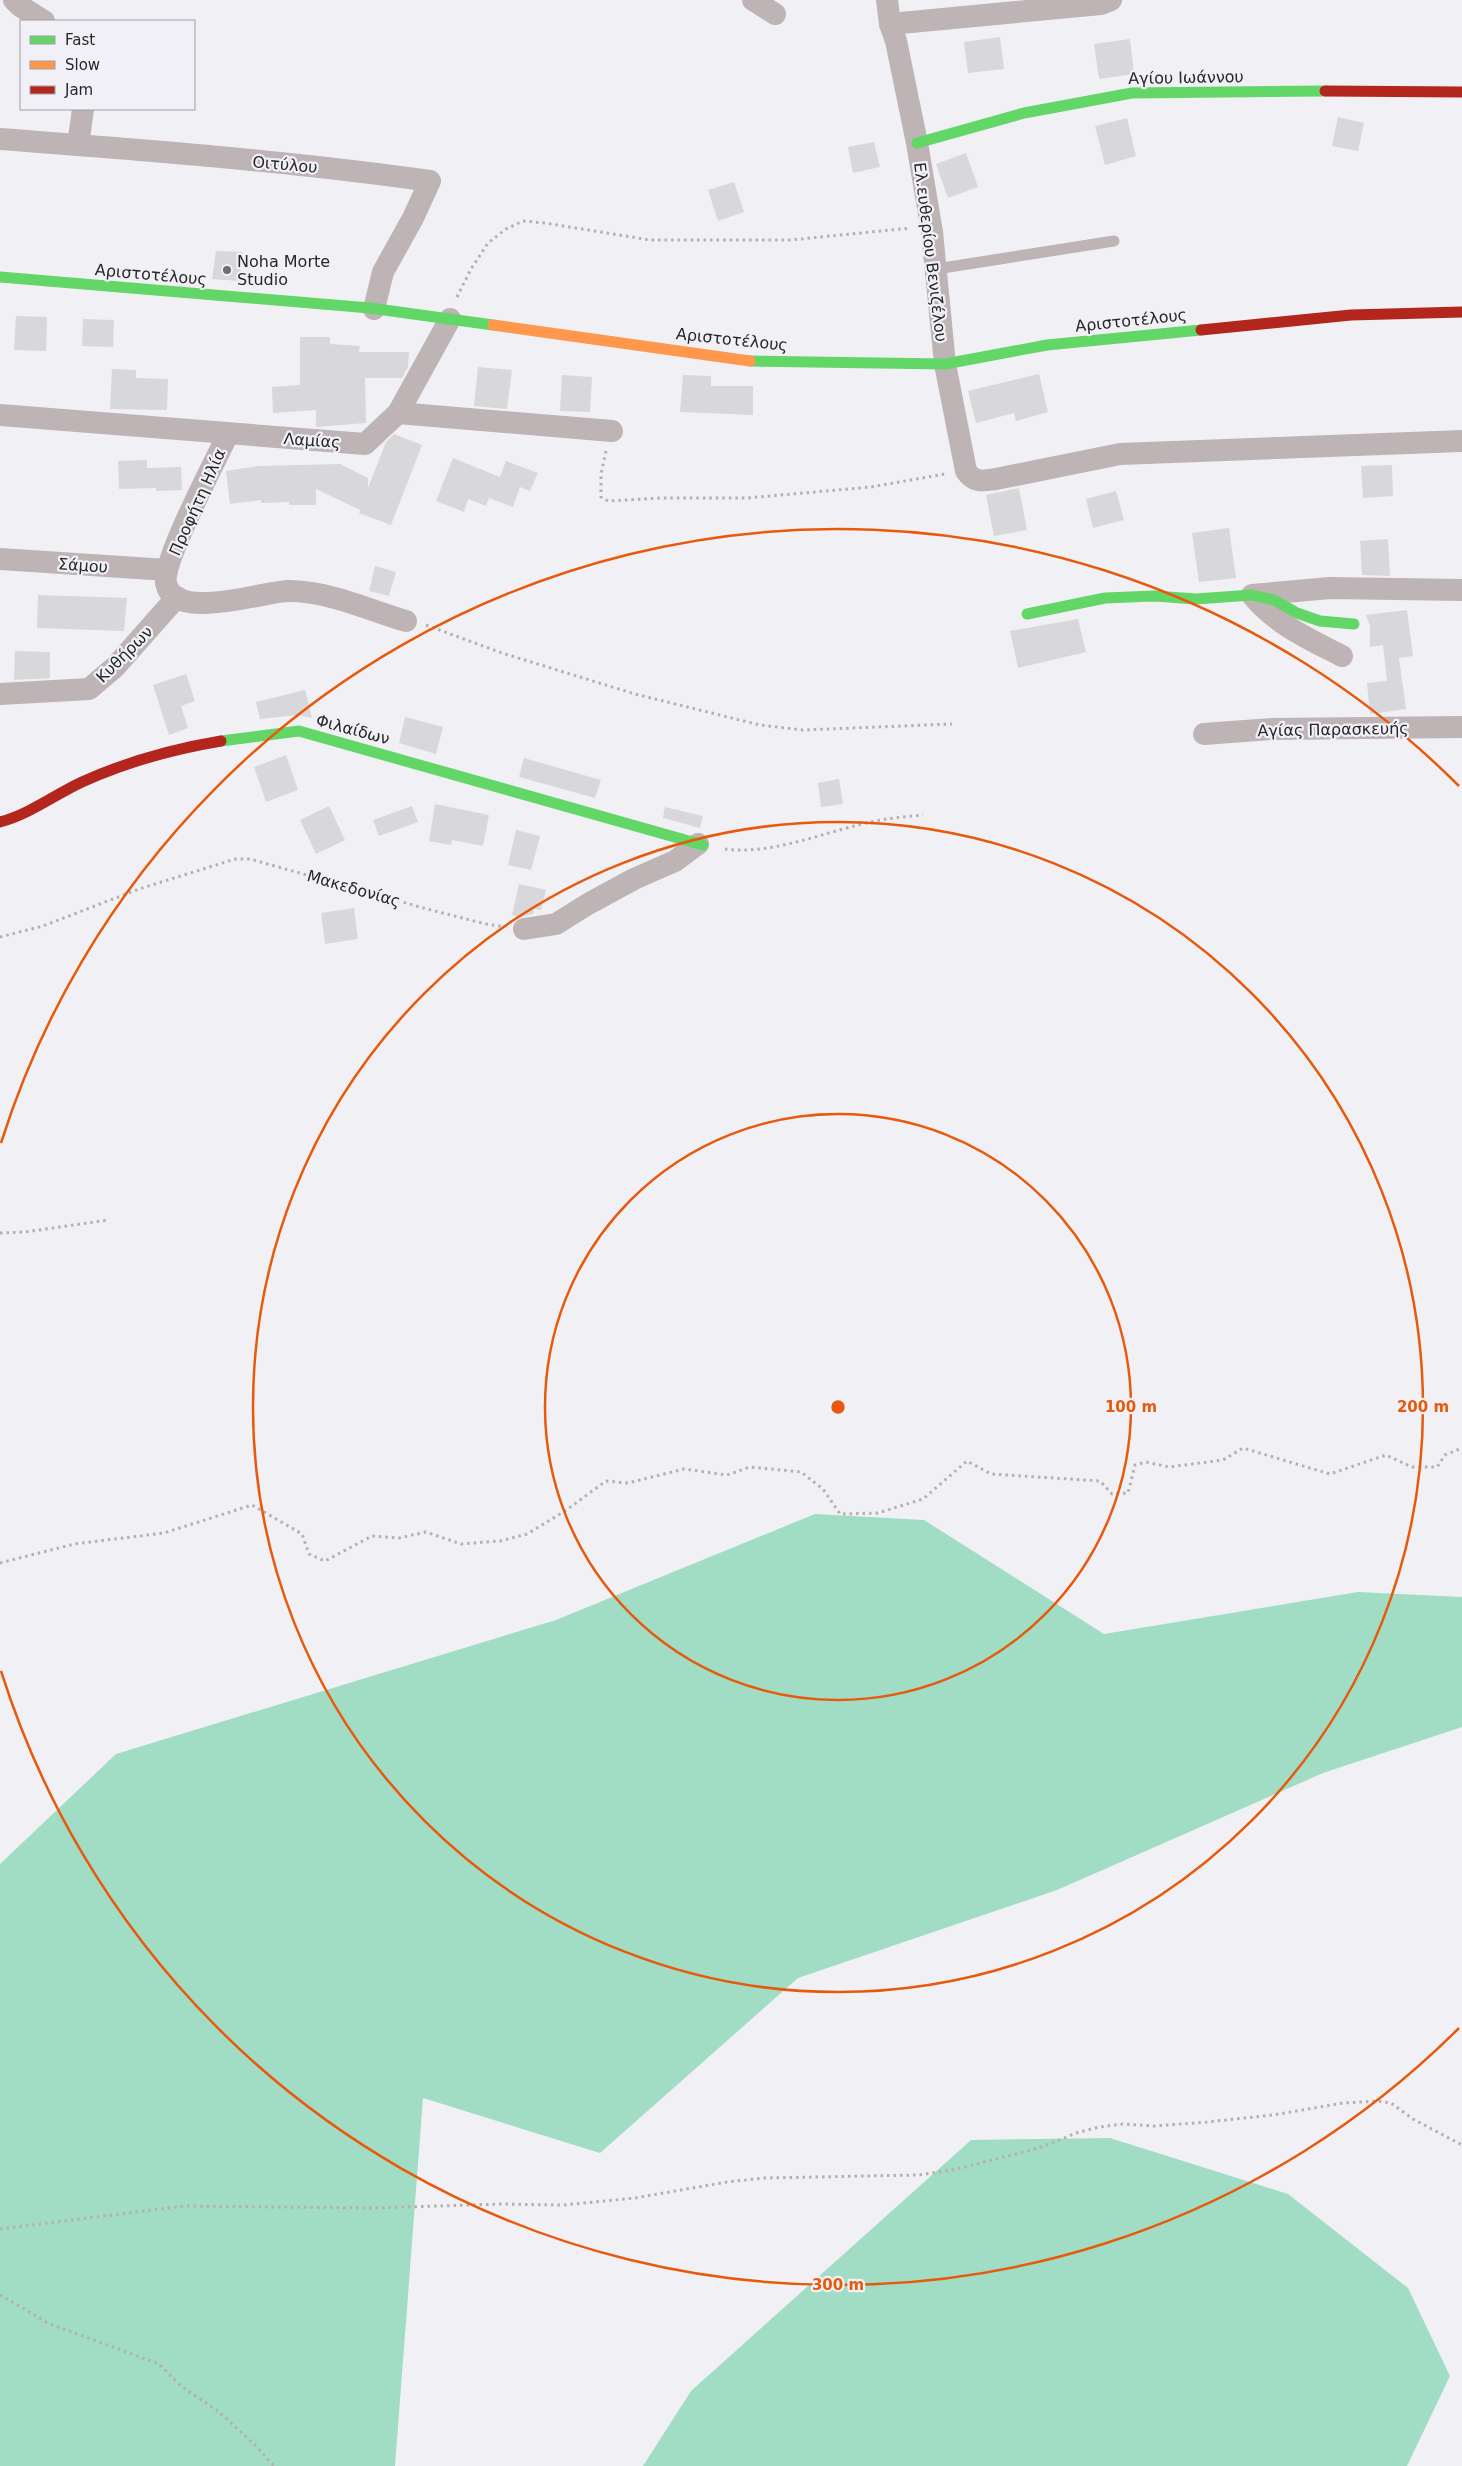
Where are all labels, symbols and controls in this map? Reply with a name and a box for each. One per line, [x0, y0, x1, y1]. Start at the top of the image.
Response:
legend [20, 20, 195, 110]
text: Fast [65, 31, 95, 49]
text: Slow [65, 56, 100, 74]
street label: Αγίου Ιωάννου [1128, 67, 1244, 88]
text: Jam [64, 81, 93, 99]
street label: Οιτύλου [252, 152, 318, 177]
street label: Ελ.ευθερίου Βενιζέλου [910, 161, 951, 343]
place label: Noha Morte Studio [237, 252, 330, 289]
street label: Αριστοτέλους [94, 260, 208, 289]
marker: Noha Morte Studio [221, 264, 233, 276]
street label: Αριστοτέλους [1074, 305, 1188, 336]
street label: Αριστοτέλους [675, 324, 789, 355]
street label: Λαμίας [283, 429, 341, 452]
street label: Προφήτη Ηλία [165, 446, 230, 559]
street label: Σάμου [57, 554, 109, 577]
street label: Κυθήρων [92, 622, 157, 687]
street label: Φιλαίδων [314, 711, 392, 748]
street label: Αγίας Παρασκευής [1257, 719, 1409, 740]
street label: Μακεδονίας [305, 866, 403, 911]
centre of rings [829, 1398, 847, 1416]
text: 100 m [1105, 1398, 1157, 1416]
text: 200 m [1397, 1398, 1449, 1416]
text: 300 m [812, 2276, 864, 2294]

